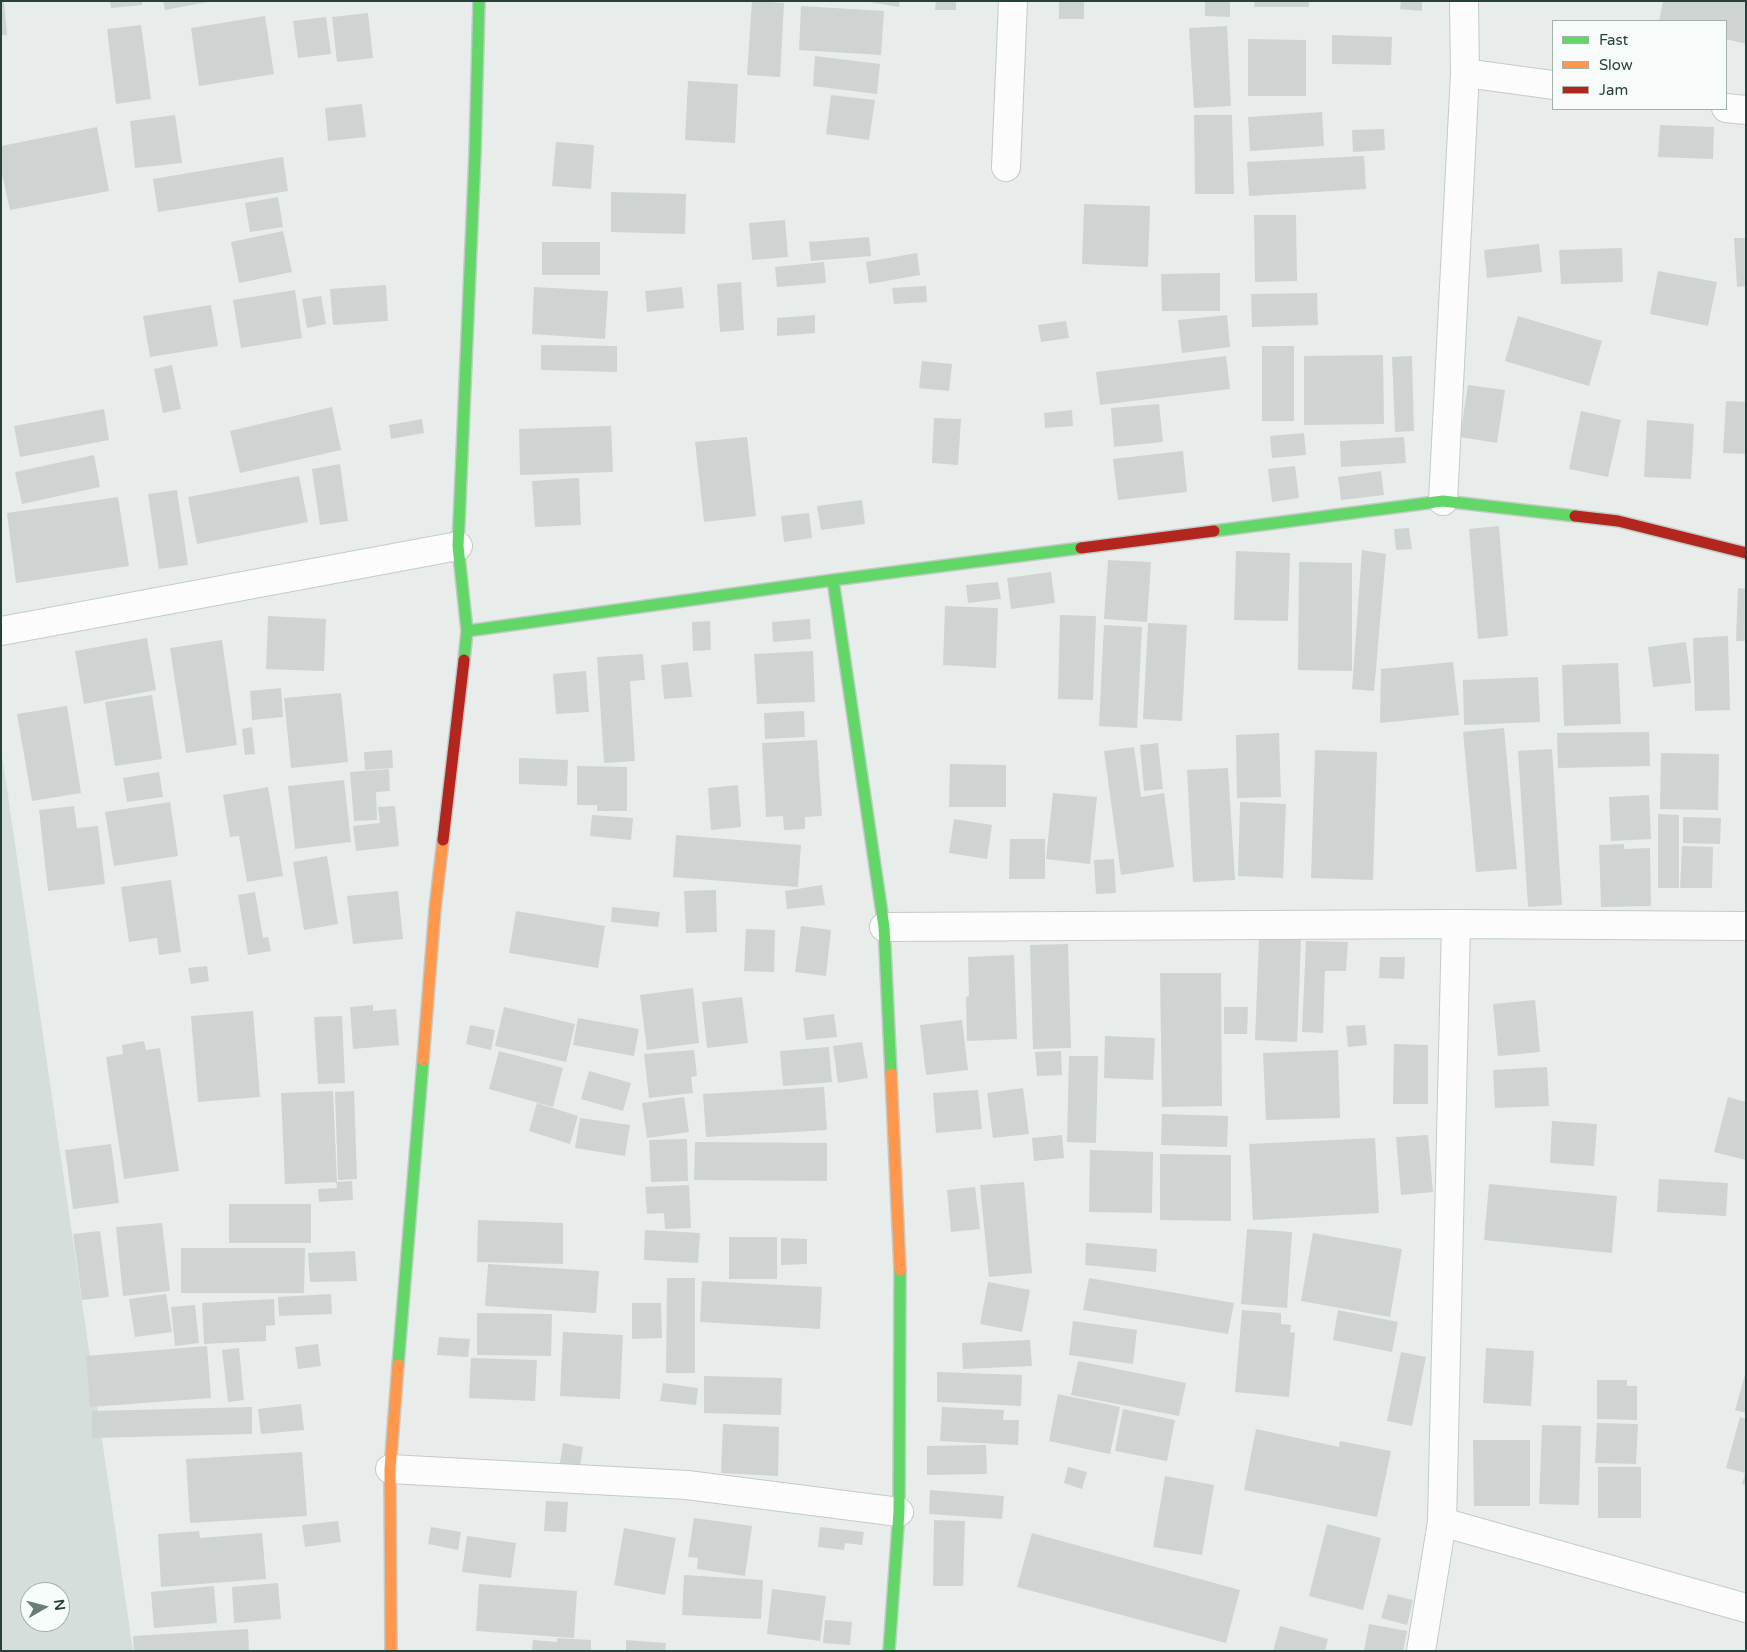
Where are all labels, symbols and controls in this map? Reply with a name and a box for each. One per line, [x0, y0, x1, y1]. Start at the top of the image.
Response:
legend [1552, 20, 1727, 110]
text: Fast [1599, 31, 1628, 49]
text: Slow [1599, 56, 1633, 74]
text: Jam [1599, 81, 1628, 99]
north arrow [20, 1582, 70, 1632]
text: N [50, 1598, 69, 1612]

